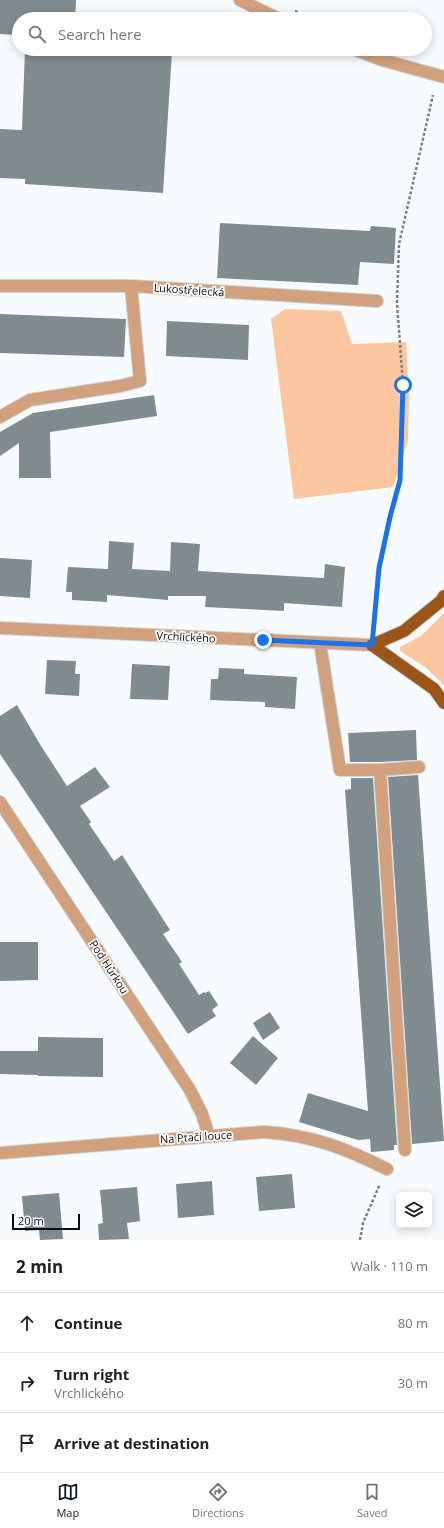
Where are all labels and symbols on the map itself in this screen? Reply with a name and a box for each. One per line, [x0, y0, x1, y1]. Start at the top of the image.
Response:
street label: Lukostřelecká [153, 280, 225, 299]
route start [394, 376, 412, 394]
street label: Vrchlického [156, 627, 216, 646]
route end [254, 631, 272, 649]
street label: Pod Hůrkou [86, 937, 132, 997]
street label: Na Ptačí louce [159, 1126, 233, 1147]
scale bar [12, 1212, 80, 1231]

